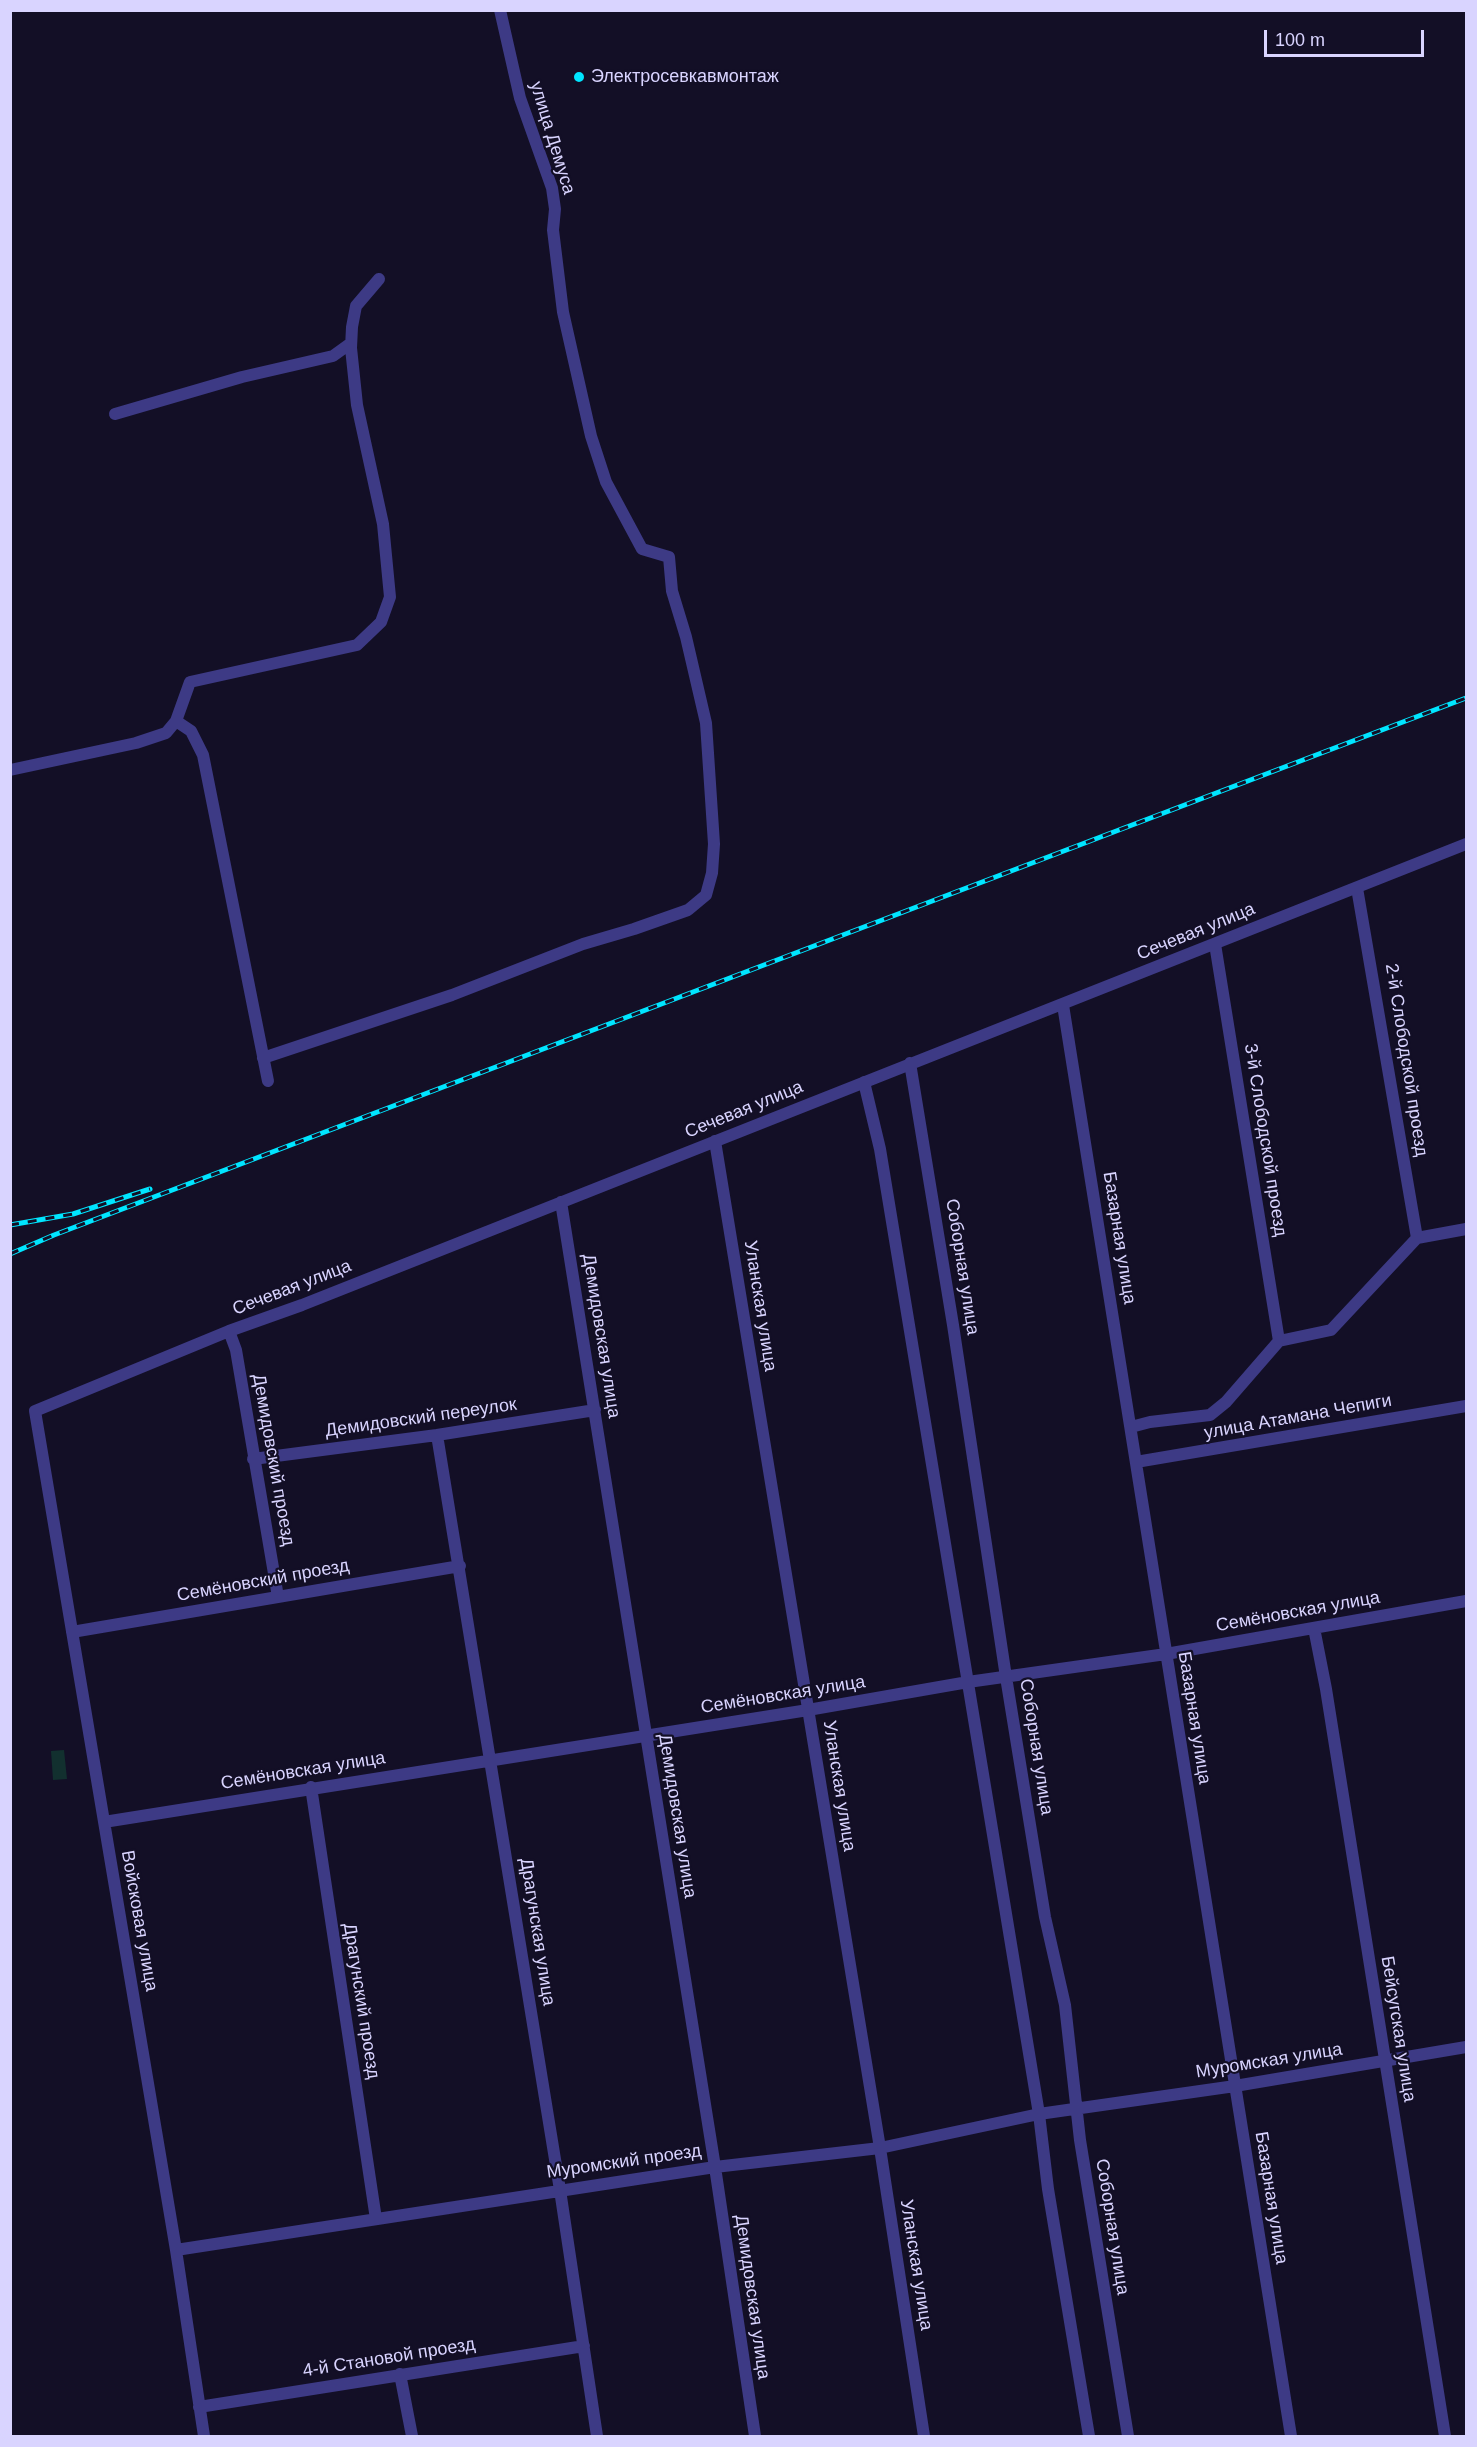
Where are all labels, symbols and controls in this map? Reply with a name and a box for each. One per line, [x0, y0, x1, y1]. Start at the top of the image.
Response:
scale bar [1267, 18, 1428, 56]
text: 100 m [1275, 30, 1325, 50]
place label: Электросевкавмонтаж [591, 66, 779, 88]
marker: Электросевкавмонтаж [572, 70, 586, 84]
street label: улица Демуса [525, 79, 579, 197]
street label: Сечевая улица [1134, 898, 1258, 966]
street label: 2-й Слободской проезд [1380, 962, 1432, 1158]
street label: 3-й Слободской проезд [1239, 1042, 1291, 1238]
street label: Сечевая улица [682, 1076, 806, 1144]
street label: Базарная улица [1098, 1170, 1140, 1306]
street label: Соборная улица [941, 1197, 983, 1337]
street label: Уланская улица [739, 1239, 781, 1373]
street label: Демидовская улица [577, 1252, 625, 1420]
street label: Сечевая улица [230, 1255, 354, 1321]
street label: Демидовский проезд [247, 1372, 299, 1548]
street label: улица Атамана Чепиги [1203, 1390, 1393, 1444]
street label: Демидовский переулок [324, 1394, 518, 1442]
street label: Семёновский проезд [175, 1555, 351, 1607]
street label: Семёновская улица [1214, 1587, 1382, 1637]
street label: Базарная улица [1173, 1650, 1215, 1786]
street label: Семёновская улица [699, 1671, 867, 1719]
street label: Соборная улица [1015, 1677, 1057, 1817]
street label: Уланская улица [818, 1719, 860, 1853]
street label: Демидовская улица [653, 1732, 701, 1900]
street label: Семёновская улица [219, 1747, 387, 1795]
street label: Войсковая улица [116, 1849, 162, 1993]
street label: Драгунская улица [515, 1857, 559, 2007]
street label: Драгунский проезд [338, 1922, 384, 2080]
street label: Бейсугская улица [1376, 1954, 1420, 2104]
street label: Муромская улица [1194, 2039, 1344, 2083]
street label: Базарная улица [1250, 2130, 1292, 2266]
street label: Муромский проезд [545, 2140, 703, 2184]
street label: Соборная улица [1091, 2157, 1133, 2297]
street label: Уланская улица [895, 2198, 937, 2332]
street label: Демидовская улица [730, 2213, 774, 2381]
street label: 4-й Становой проезд [301, 2334, 477, 2382]

